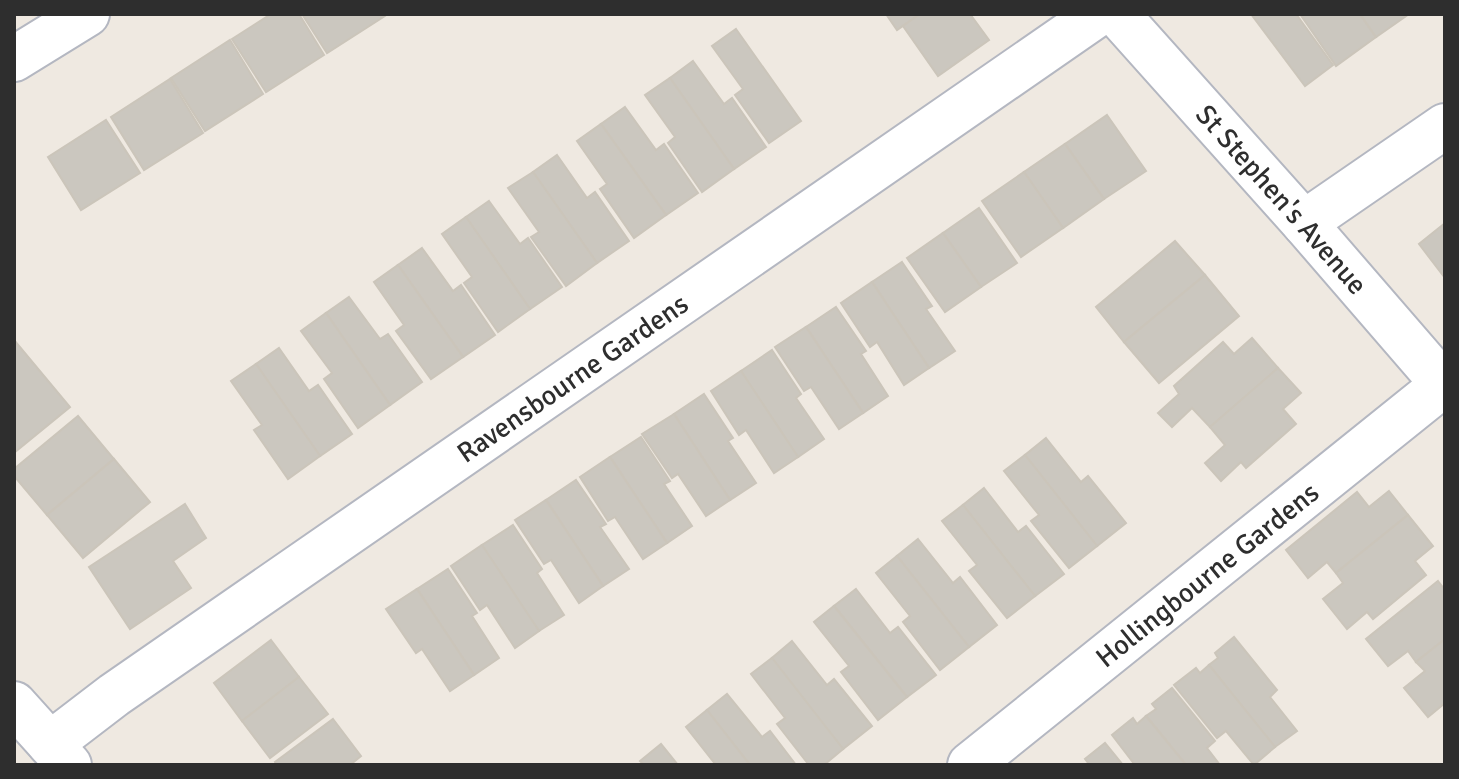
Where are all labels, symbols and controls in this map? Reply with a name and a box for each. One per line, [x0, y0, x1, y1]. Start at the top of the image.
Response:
street label: St Stephen's Avenue [1188, 98, 1374, 302]
street label: Ravensbourne Gardens [451, 287, 695, 470]
street label: Hollingbourne Gardens [1089, 476, 1326, 675]

